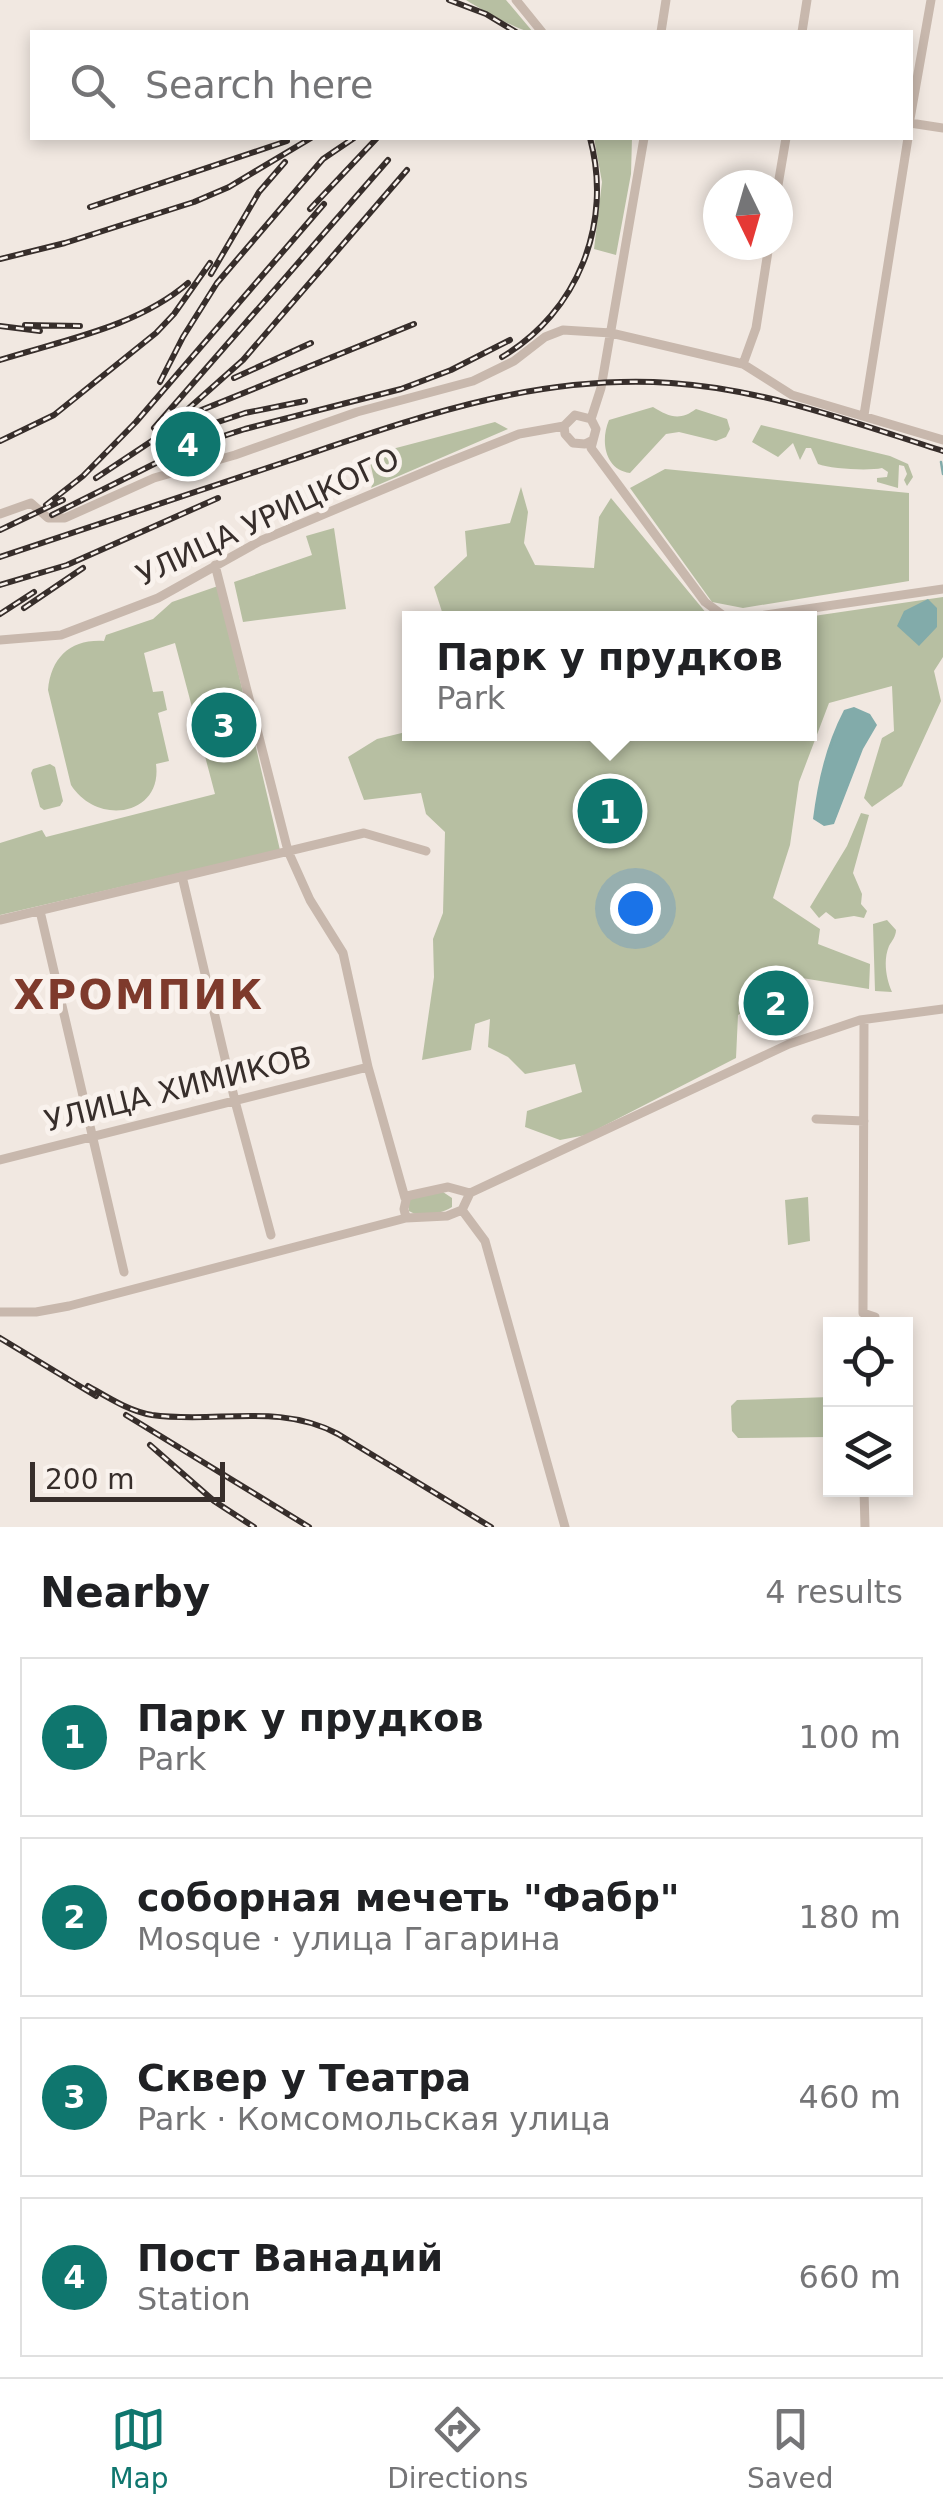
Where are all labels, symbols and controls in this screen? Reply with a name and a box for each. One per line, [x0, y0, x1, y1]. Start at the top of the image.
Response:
search box [30, 30, 913, 140]
icon: search [65, 58, 120, 113]
text: Search here [145, 63, 373, 107]
north arrow [703, 170, 793, 260]
pin: 4 [156, 406, 220, 482]
street label: УЛИЦА УРИЦКОГО [131, 440, 405, 593]
popup [402, 611, 817, 741]
text: Парк у прудков [436, 635, 783, 679]
text: Park [436, 679, 505, 717]
pin: 3 [192, 688, 256, 762]
pin: 1 [578, 774, 642, 848]
your location [610, 883, 661, 934]
pin: 2 [744, 966, 808, 1040]
district label: ХРОМПИК [13, 972, 265, 1018]
street label: УЛИЦА ХИМИКОВ [41, 1038, 315, 1139]
map controls [823, 1317, 913, 1497]
button: locate [823, 1317, 913, 1407]
button: layers [823, 1407, 913, 1497]
scale bar [30, 1457, 225, 1502]
text: 200 m [45, 1463, 135, 1496]
text: Nearby [40, 1568, 210, 1617]
text: 4 results [765, 1573, 903, 1611]
text: Парк у прудков [137, 1696, 484, 1740]
text: 1 [63, 1718, 86, 1756]
text: 100 m [799, 1718, 901, 1756]
text: Park [137, 1740, 206, 1778]
text: соборная мечеть "Фабр" [137, 1876, 680, 1920]
text: 2 [63, 1898, 86, 1936]
text: 180 m [799, 1898, 901, 1936]
text: Mosque · улица Гагарина [137, 1920, 561, 1958]
text: Сквер у Театра [137, 2056, 471, 2100]
text: 3 [63, 2078, 86, 2116]
text: 460 m [799, 2078, 901, 2116]
text: Park · Комсомольская улица [137, 2100, 611, 2138]
text: Пост Ванадий [137, 2236, 443, 2280]
text: 4 [63, 2258, 86, 2296]
text: 660 m [799, 2258, 901, 2296]
text: Station [137, 2280, 251, 2318]
tab: Map [109, 2402, 168, 2495]
tab: Directions [387, 2402, 528, 2495]
tab: Saved [747, 2402, 834, 2495]

